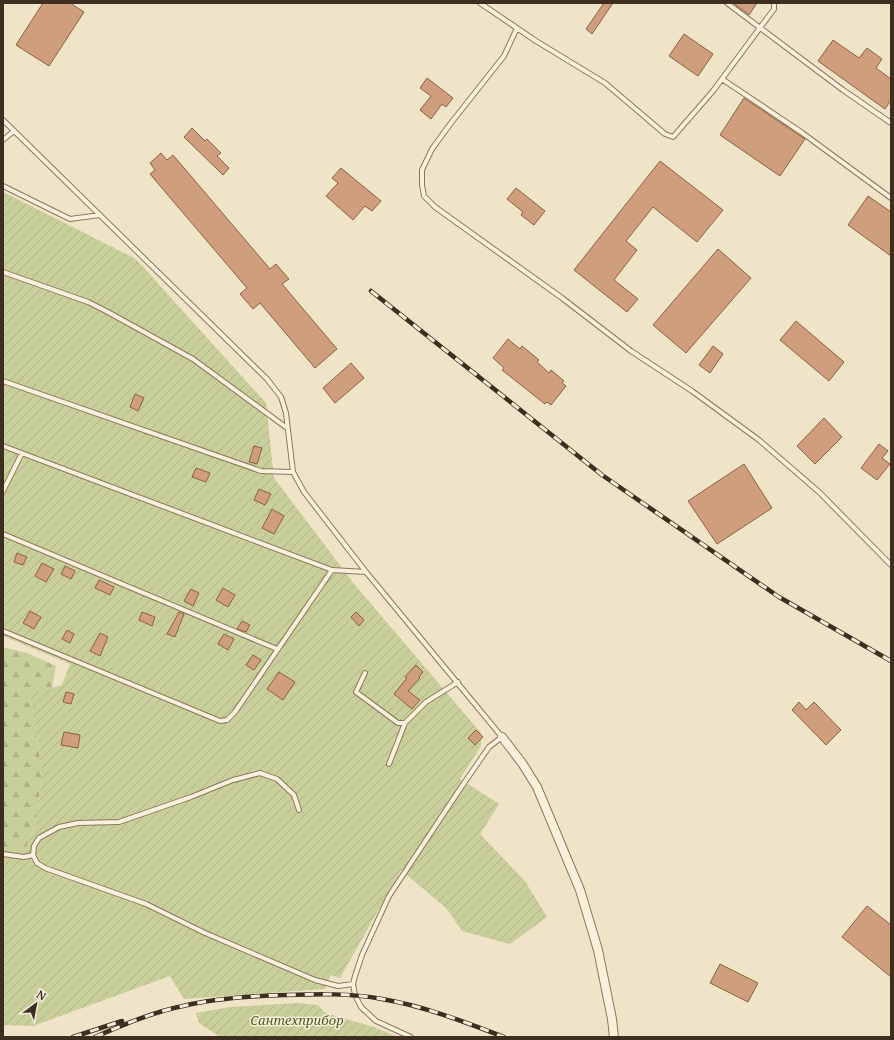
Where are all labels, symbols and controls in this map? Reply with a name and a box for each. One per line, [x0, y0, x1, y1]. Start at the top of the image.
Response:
north arrow [16, 984, 56, 1024]
text: N [34, 986, 49, 1004]
park label: Сантехприбор [250, 1011, 344, 1029]

